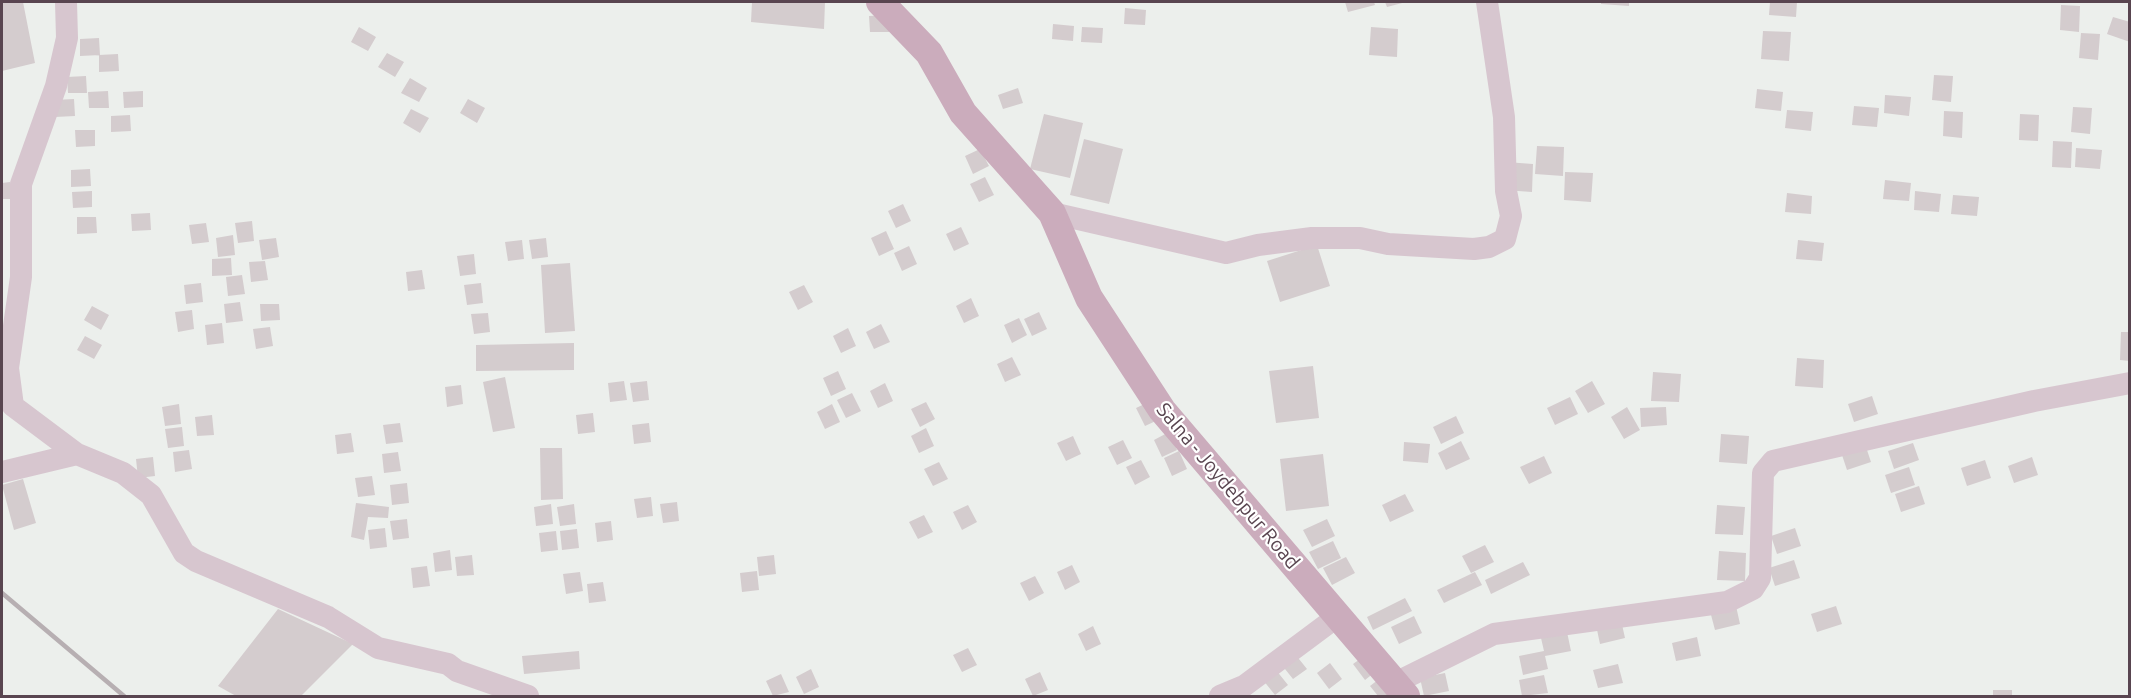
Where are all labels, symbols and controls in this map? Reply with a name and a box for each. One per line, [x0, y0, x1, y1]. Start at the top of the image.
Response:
street label: Salna - Joydebpur Road [1151, 398, 1305, 574]

